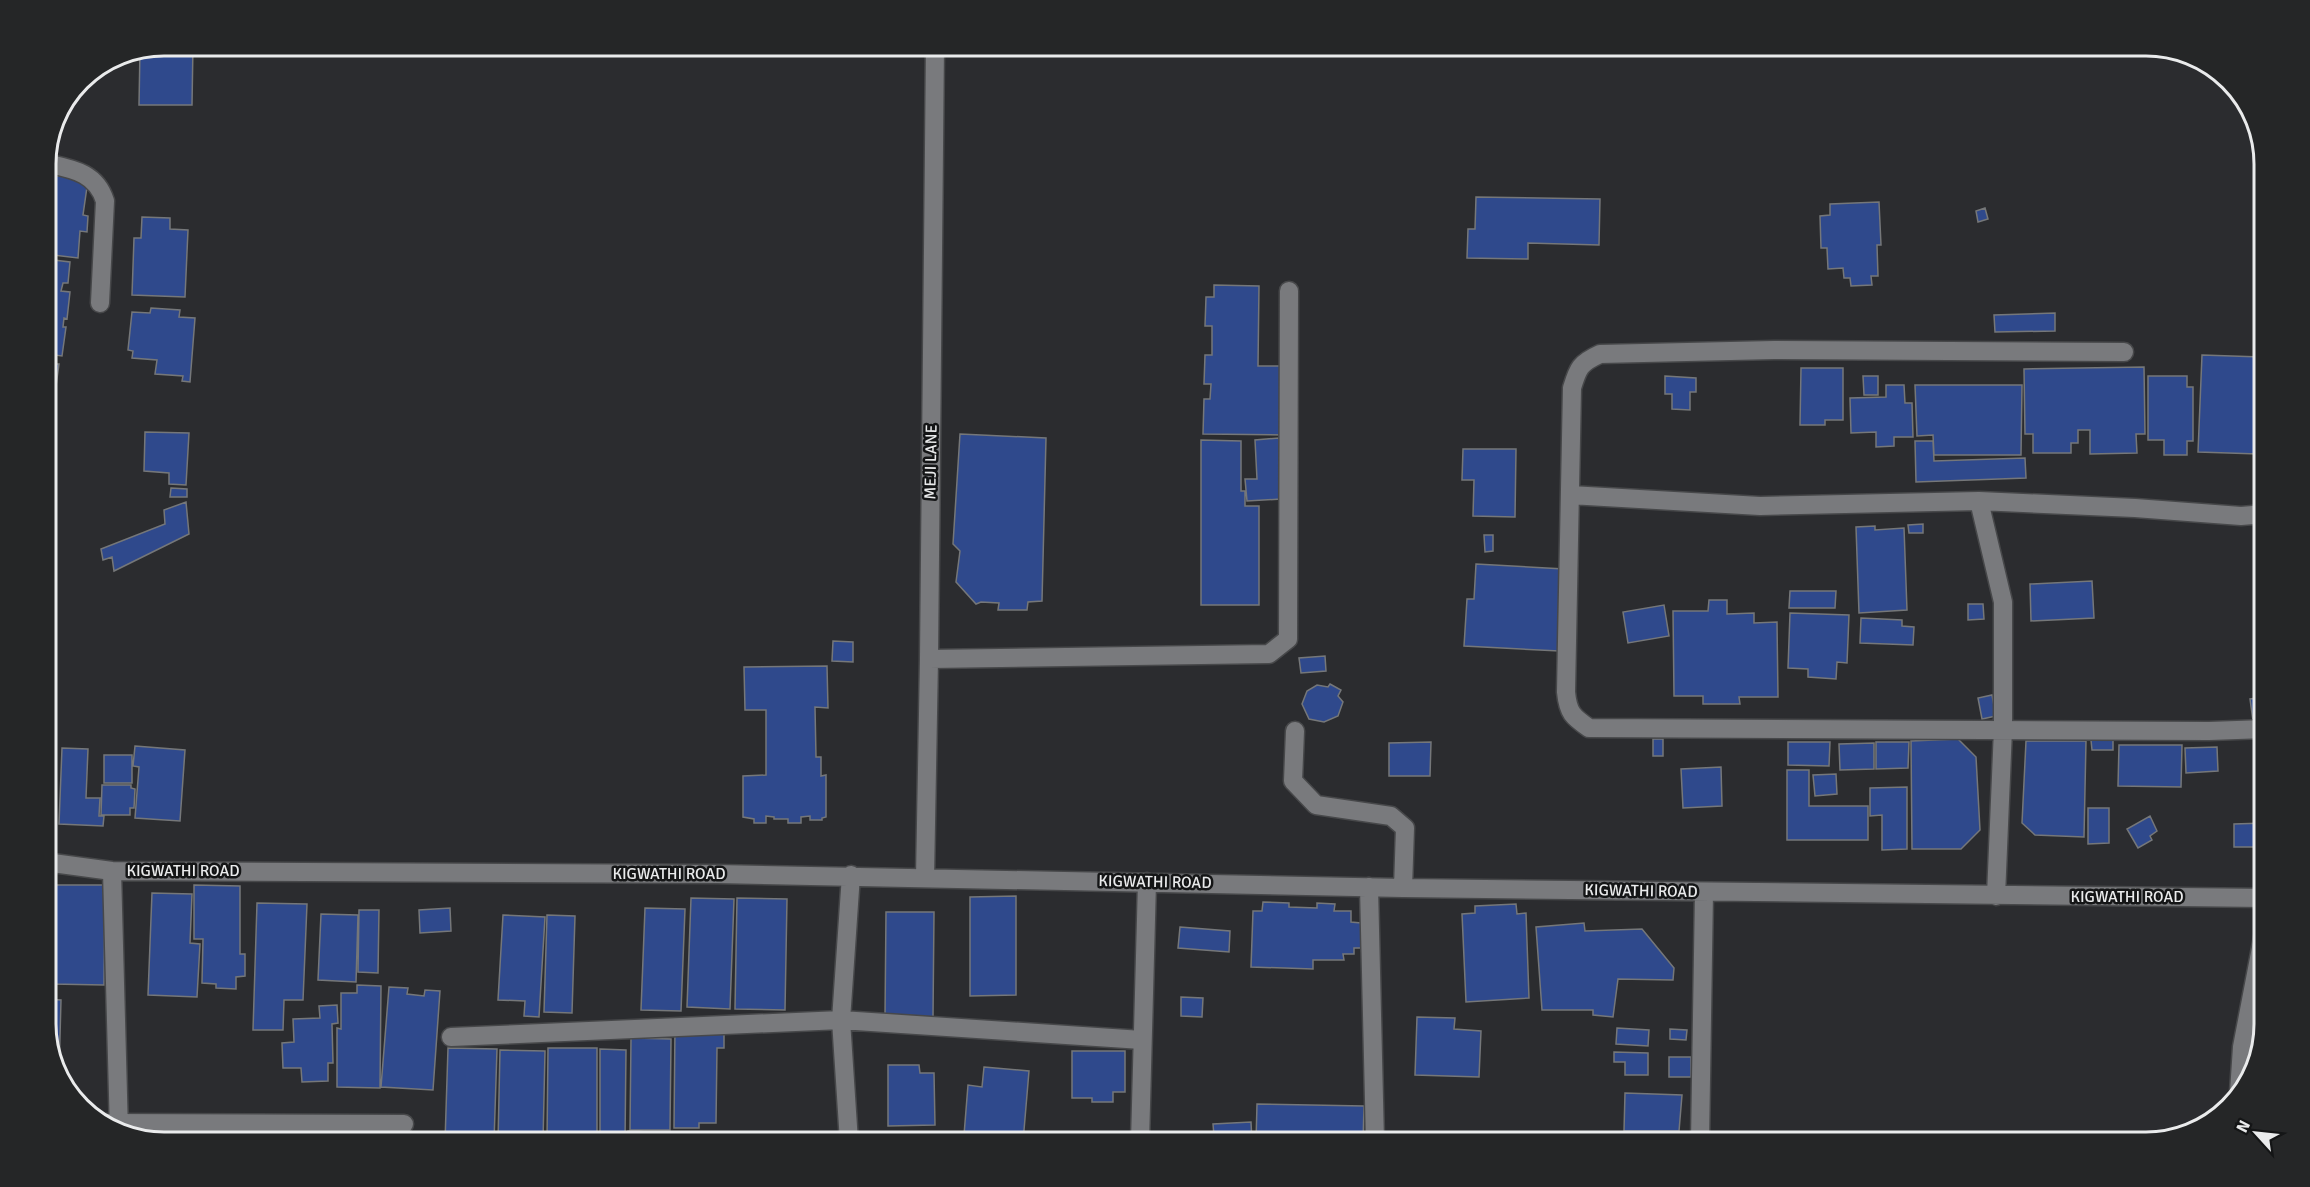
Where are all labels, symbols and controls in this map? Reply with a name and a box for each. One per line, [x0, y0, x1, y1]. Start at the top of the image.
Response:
street label: MEJI LANE [920, 424, 942, 500]
street label: KIGWATHI ROAD [126, 861, 240, 881]
street label: KIGWATHI ROAD [612, 864, 726, 884]
street label: KIGWATHI ROAD [1098, 871, 1212, 893]
street label: KIGWATHI ROAD [1584, 880, 1698, 902]
street label: KIGWATHI ROAD [2070, 887, 2184, 907]
north arrow [2226, 1103, 2286, 1163]
text: N [2232, 1117, 2255, 1136]

